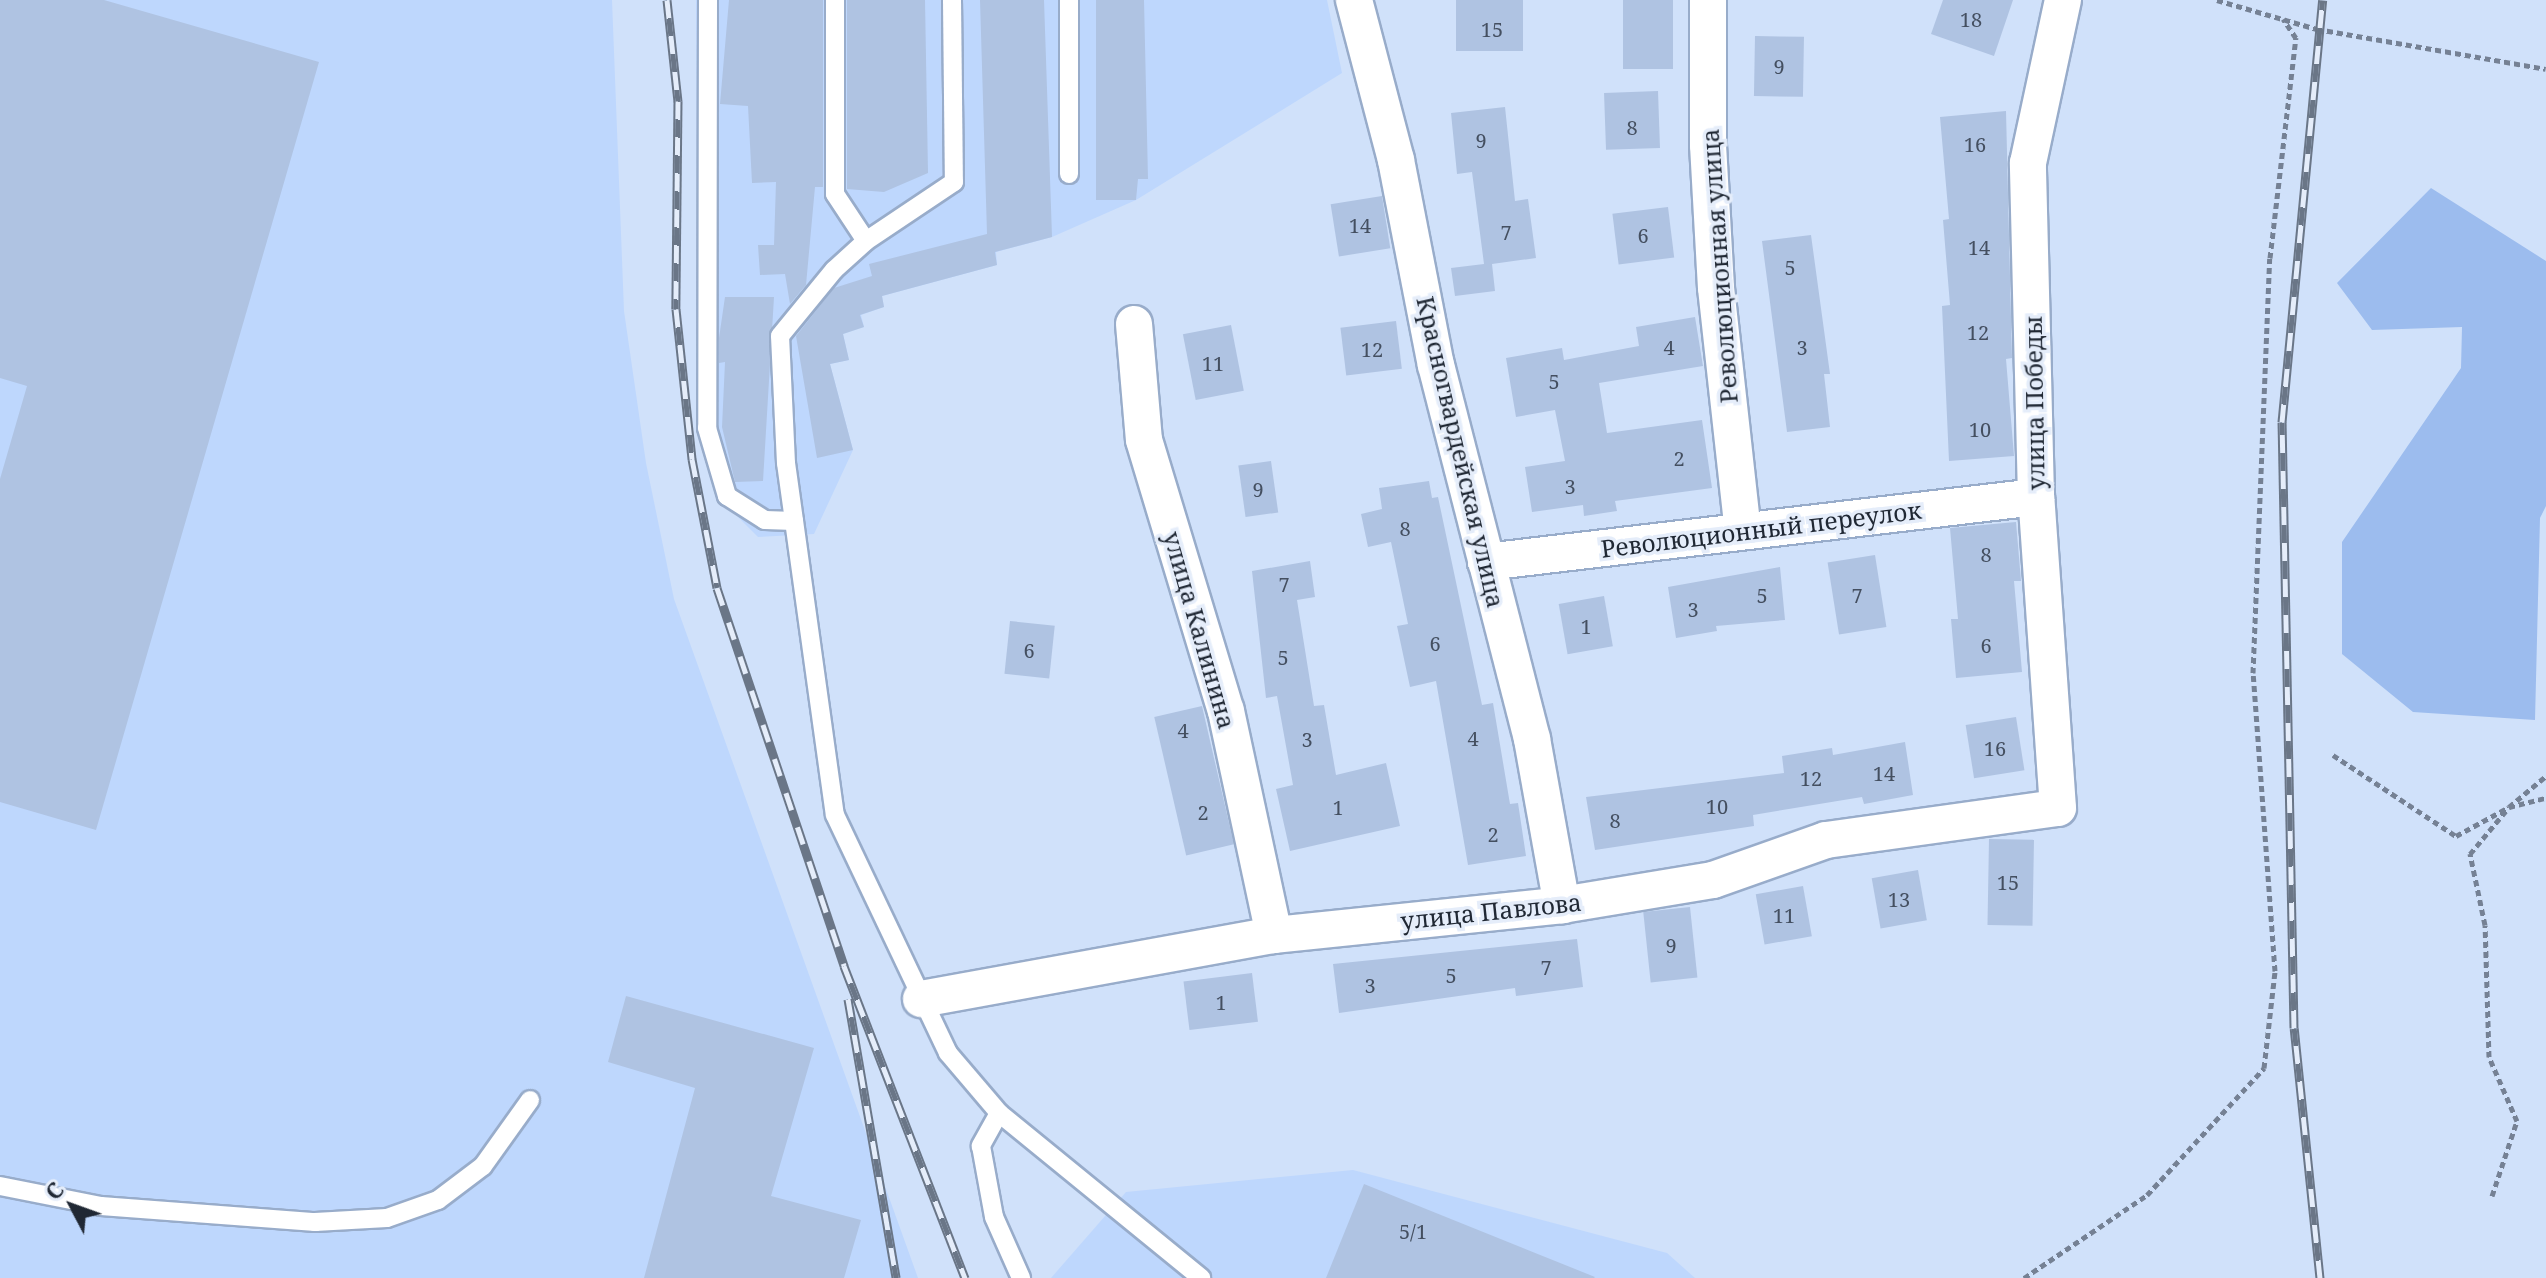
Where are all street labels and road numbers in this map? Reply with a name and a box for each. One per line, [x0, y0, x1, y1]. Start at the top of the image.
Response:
street label: Революционная улица [1695, 128, 1743, 404]
street label: Красногвардейская улица [1411, 293, 1511, 611]
street label: улица Победы [2018, 316, 2050, 490]
street label: Революционный переулок [1599, 495, 1923, 563]
street label: улица Калинина [1158, 528, 1242, 732]
street label: улица Павлова [1399, 887, 1583, 935]

